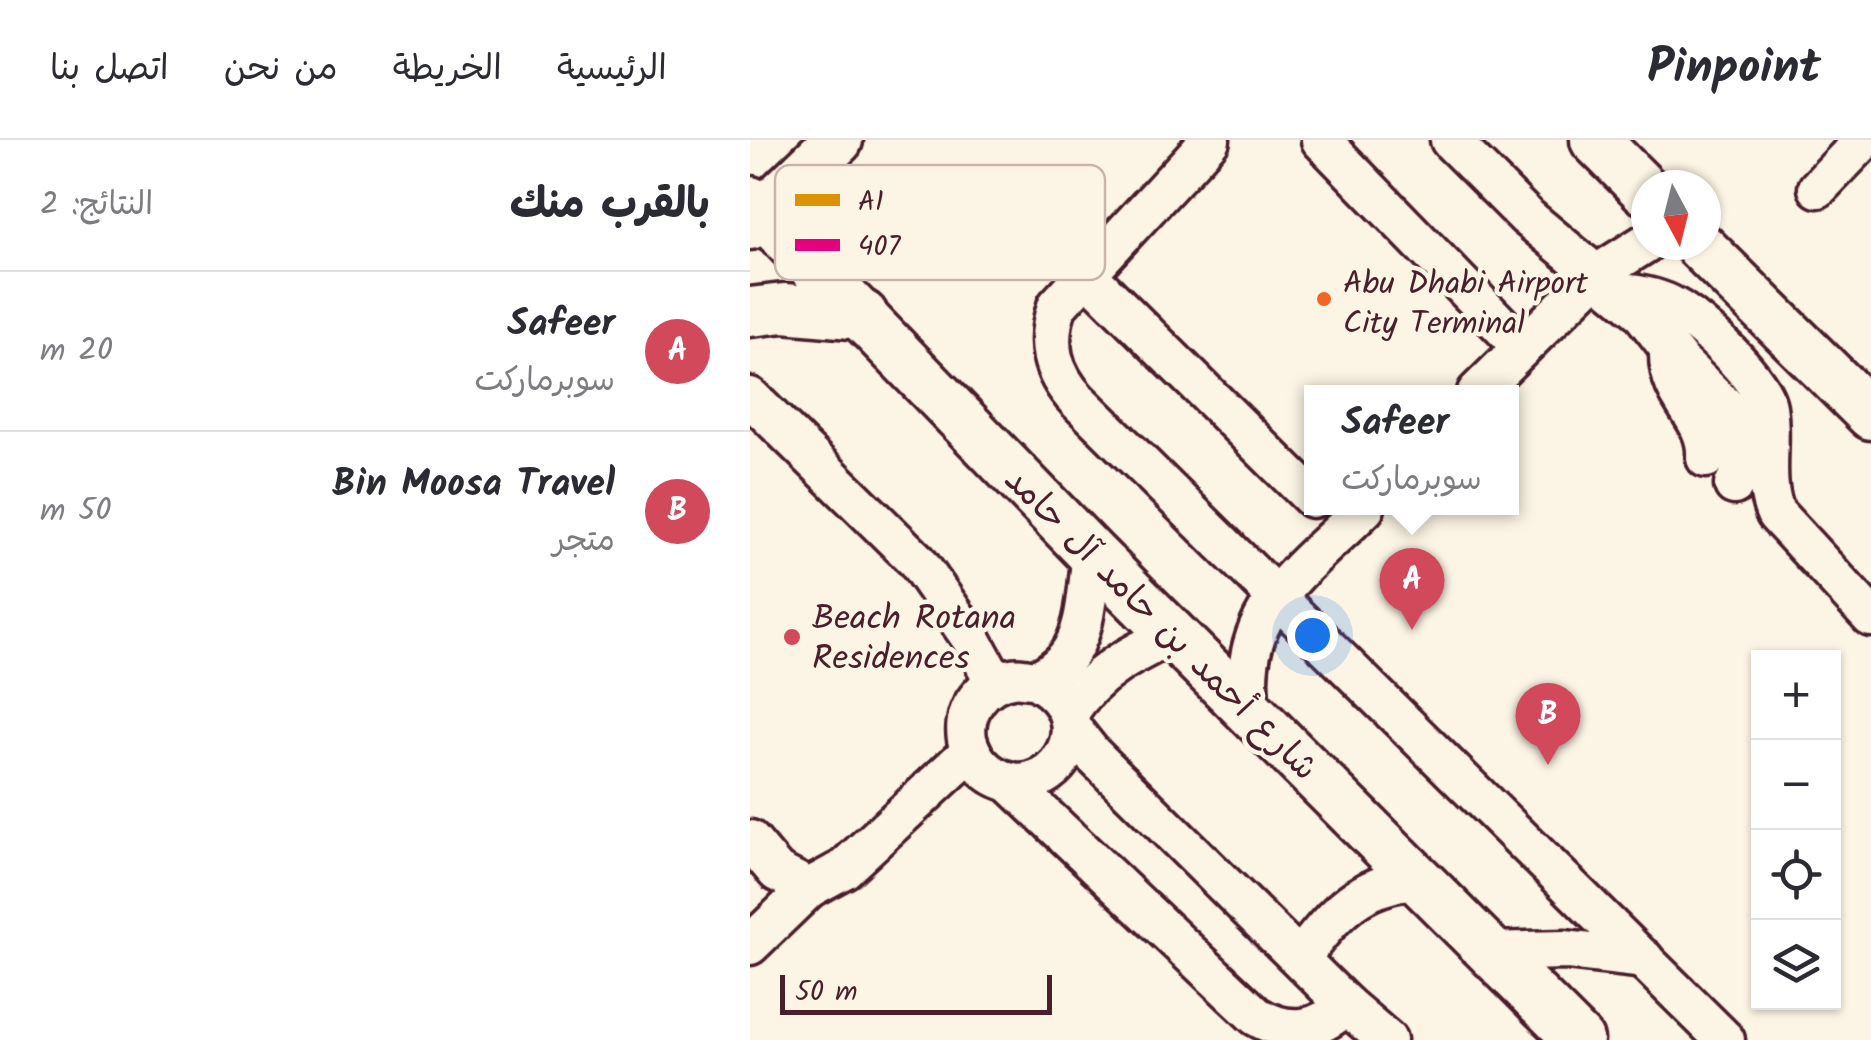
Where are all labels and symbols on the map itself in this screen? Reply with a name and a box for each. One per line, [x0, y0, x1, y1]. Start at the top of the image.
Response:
legend [775, 165, 1105, 280]
north arrow [1631, 170, 1721, 260]
text: A1 [858, 180, 884, 225]
text: 407 [858, 225, 901, 270]
place label: Abu Dhabi Airport City Terminal [1343, 259, 1589, 350]
marker: Abu Dhabi Airport City Terminal [1314, 289, 1334, 309]
street label: شارع أحمد بن حامد آل حامد [990, 455, 1330, 795]
pin: A [1380, 548, 1444, 630]
place label: Beach Rotana Residences [812, 592, 1016, 688]
your location [1287, 610, 1338, 661]
marker: Beach Rotana Residences [781, 626, 803, 648]
pin: B [1516, 682, 1580, 765]
scale bar [780, 970, 1052, 1014]

